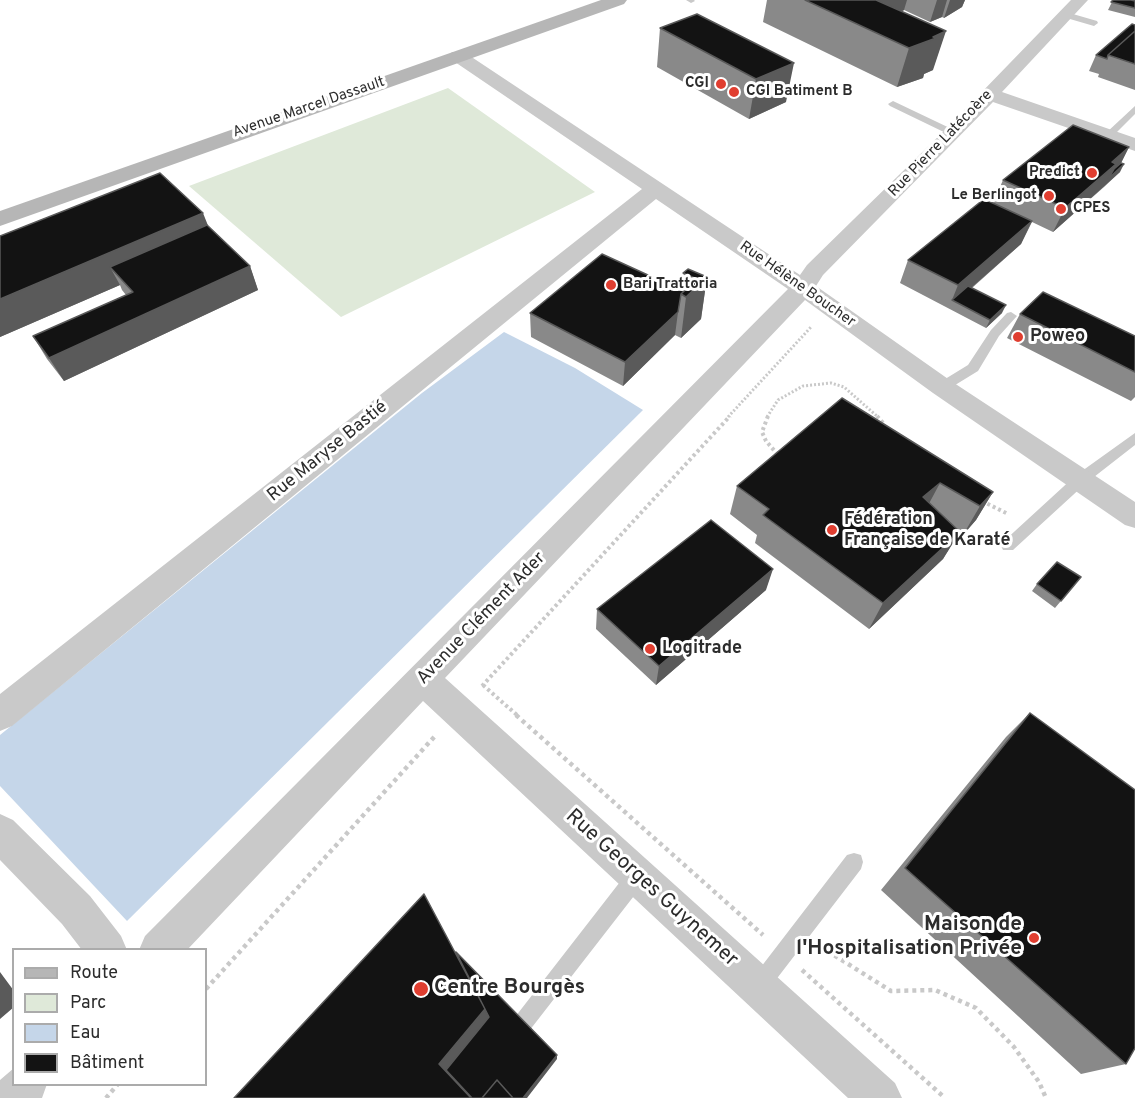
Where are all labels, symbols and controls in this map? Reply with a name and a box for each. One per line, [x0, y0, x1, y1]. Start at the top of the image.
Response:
street label: Avenue Marcel Dassault [231, 73, 387, 143]
place label: CGI [685, 75, 709, 93]
marker: CGI [714, 77, 728, 91]
place label: CGI Batiment B [746, 83, 853, 101]
marker: CGI Batiment B [727, 85, 741, 99]
street label: Rue Pierre Latécoère [885, 87, 997, 201]
place label: Predict [1029, 164, 1080, 182]
marker: Predict [1085, 166, 1099, 180]
place label: Le Berlingot [951, 187, 1037, 205]
marker: Le Berlingot [1042, 189, 1056, 203]
place label: CPES [1073, 200, 1110, 218]
marker: CPES [1054, 202, 1068, 216]
street label: Rue Hélène Boucher [736, 238, 858, 332]
place label: Bari Trattoria [623, 276, 717, 294]
marker: Bari Trattoria [604, 278, 618, 292]
place label: Poweo [1030, 326, 1085, 348]
marker: Poweo [1011, 330, 1025, 344]
street label: Rue Maryse Bastié [264, 397, 392, 507]
place label: Fédération Française de Karaté [844, 509, 1010, 552]
marker: Fédération Française de Karaté [825, 523, 839, 537]
street label: Avenue Clément Ader [413, 548, 551, 690]
place label: Logitrade [662, 638, 742, 660]
marker: Logitrade [643, 642, 657, 656]
street label: Rue Georges Guynemer [559, 805, 743, 973]
place label: Maison de l'Hospitalisation Privée [796, 913, 1022, 963]
marker: Maison de l'Hospitalisation Privée [1027, 931, 1041, 945]
legend [12, 948, 207, 1086]
text: Route [70, 962, 118, 985]
place label: Centre Bourgès [434, 976, 585, 1002]
marker: Centre Bourgès [412, 980, 430, 998]
text: Parc [70, 992, 106, 1015]
text: Eau [70, 1022, 100, 1045]
text: Bâtiment [70, 1052, 144, 1075]

